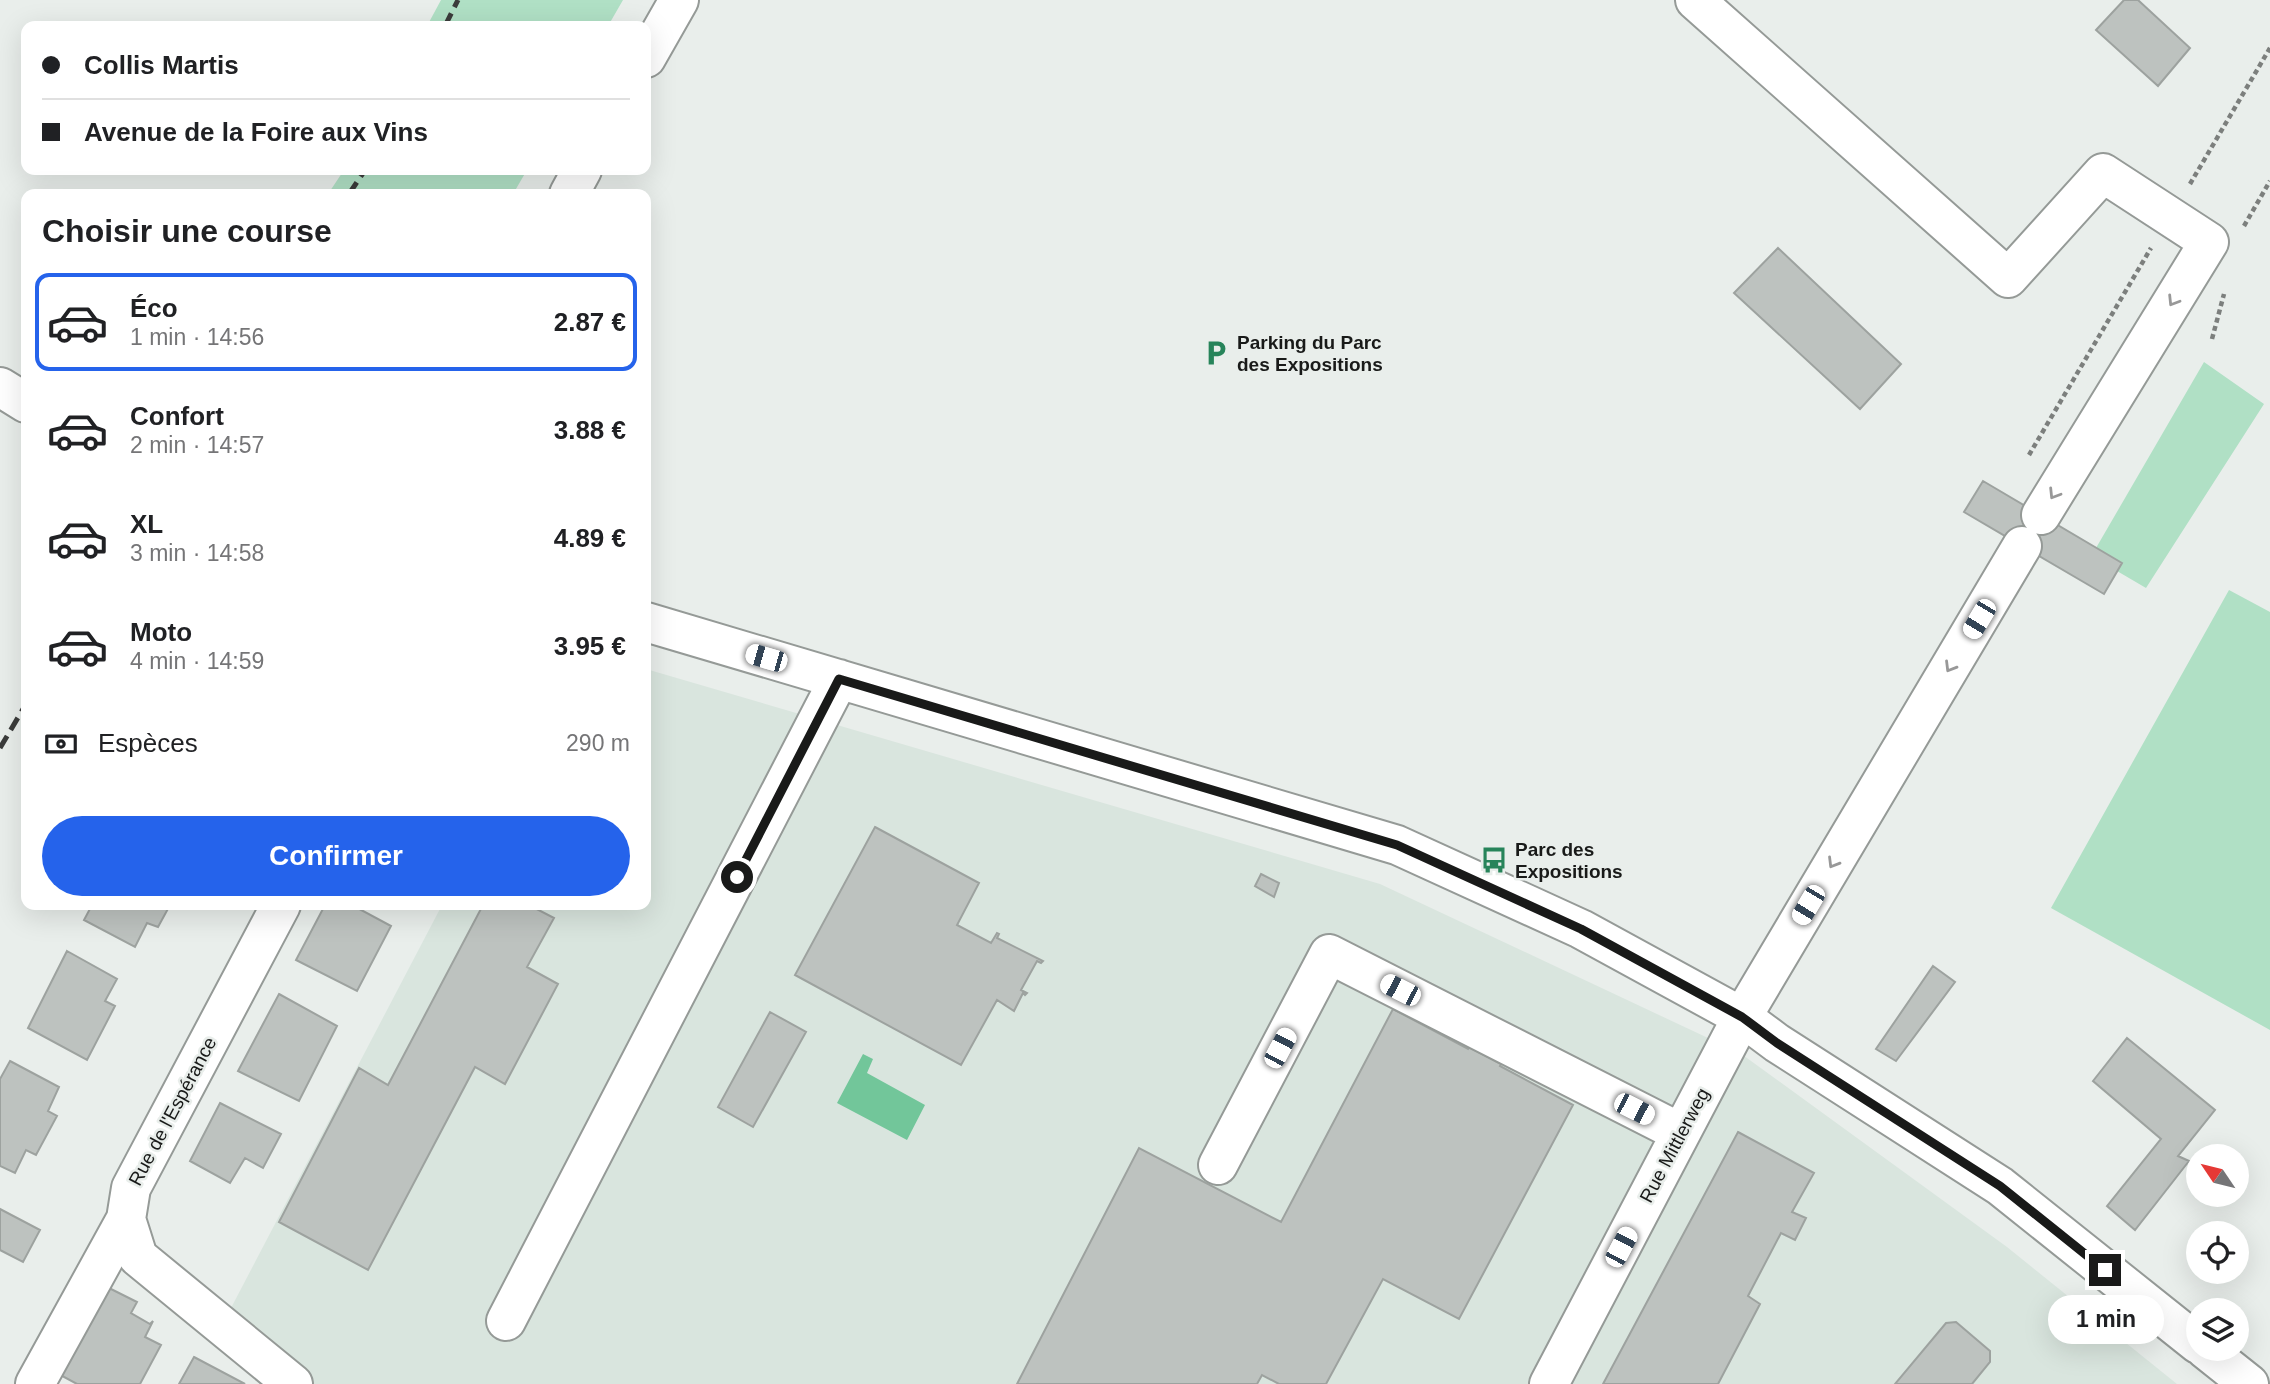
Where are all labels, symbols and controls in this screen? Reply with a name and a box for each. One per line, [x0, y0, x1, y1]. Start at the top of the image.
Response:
text: Collis Martis [84, 50, 239, 80]
text: Avenue de la Foire aux Vins [84, 117, 428, 147]
text: Choisir une course [42, 213, 332, 249]
icon: car [46, 291, 109, 354]
text: Éco [130, 293, 178, 323]
one-way arrow [2169, 293, 2182, 306]
text: 2.87 € [554, 307, 626, 337]
text: 1 min · 14:56 [130, 324, 264, 350]
place label: Parking du Parc des Expositions [1237, 332, 1383, 375]
parking icon: Parking du Parc des Expositions [1201, 338, 1231, 368]
icon: car [46, 399, 109, 462]
text: Confort [130, 401, 224, 431]
text: 3.88 € [554, 415, 626, 445]
text: 2 min · 14:57 [130, 432, 264, 458]
one-way arrow [2049, 487, 2062, 500]
icon: car [46, 507, 109, 570]
text: XL [130, 509, 163, 539]
text: 4.89 € [554, 523, 626, 553]
text: 3 min · 14:58 [130, 540, 264, 566]
car [1960, 596, 1999, 642]
icon: car [46, 615, 109, 678]
text: Moto [130, 617, 192, 647]
text: 3.95 € [554, 631, 626, 661]
car [743, 642, 790, 674]
text: 4 min · 14:59 [130, 648, 264, 674]
one-way arrow [1945, 660, 1958, 673]
icon: cash [42, 725, 80, 763]
text: Espèces [98, 728, 198, 758]
text: 290 m [566, 730, 630, 756]
button: Confirmer [42, 816, 630, 896]
place label: Parc des Expositions [1515, 839, 1623, 882]
bus stop icon: Parc des Expositions [1479, 845, 1509, 875]
one-way arrow [1828, 855, 1841, 868]
route start [721, 861, 753, 893]
car [1789, 882, 1828, 928]
car [1377, 971, 1424, 1009]
car [1261, 1025, 1300, 1071]
street label: Rue de l'Espérance [124, 1033, 220, 1189]
street label: Rue Mittlerweg [1635, 1084, 1713, 1206]
car [1611, 1090, 1658, 1128]
north arrow [2186, 1144, 2249, 1208]
map controls [2186, 1144, 2249, 1361]
button: locate [2186, 1221, 2249, 1284]
car [1602, 1224, 1641, 1270]
route end [2089, 1254, 2121, 1286]
callout: 1 min [2047, 1294, 2163, 1344]
button: layers [2186, 1298, 2249, 1361]
text: 1 min [2076, 1306, 2136, 1332]

